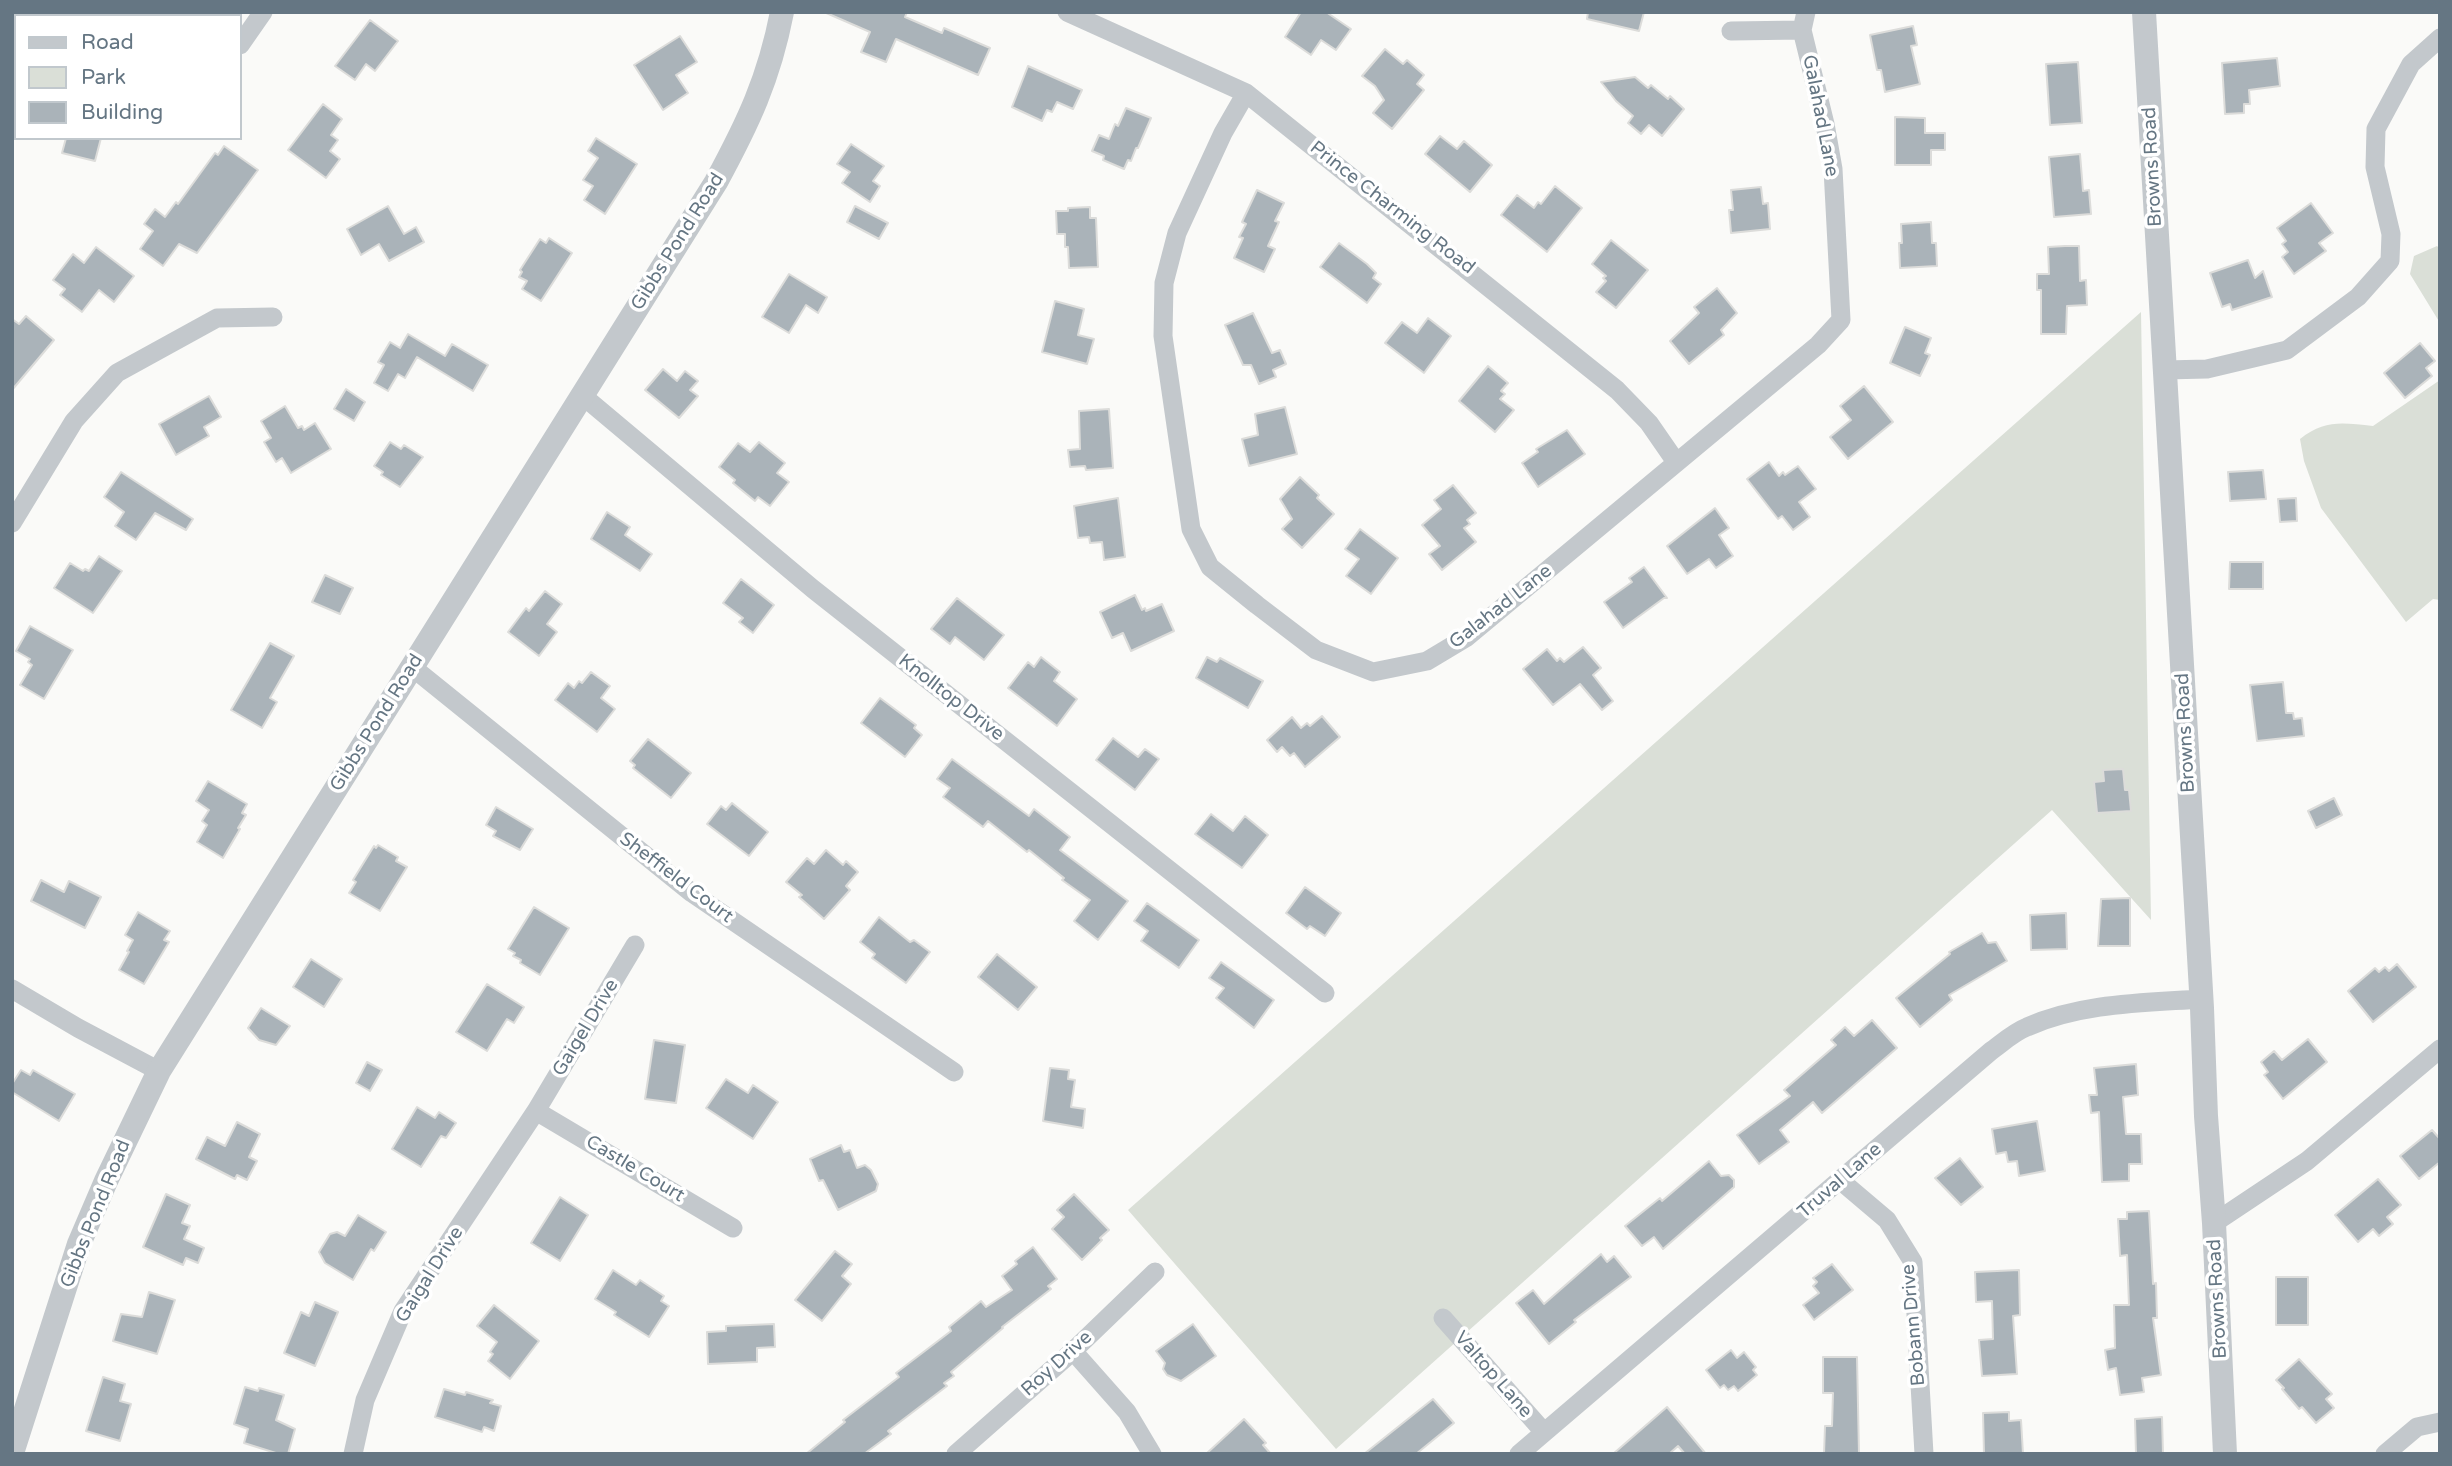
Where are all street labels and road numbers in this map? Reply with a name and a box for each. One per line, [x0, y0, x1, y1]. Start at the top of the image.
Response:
street label: Galahad Lane [1797, 53, 1843, 179]
street label: Browns Road [2138, 107, 2168, 227]
street label: Prince Charming Road [1305, 136, 1479, 280]
street label: Gibbs Pond Road [627, 169, 729, 315]
street label: Galahad Lane [1445, 560, 1557, 654]
street label: Gibbs Pond Road [326, 650, 428, 796]
street label: Knolltop Drive [894, 650, 1008, 746]
street label: Browns Road [2171, 673, 2201, 793]
street label: Sheffield Court [615, 828, 737, 928]
street label: Gaigel Drive [548, 975, 624, 1081]
street label: Castle Court [581, 1131, 689, 1207]
street label: Gibbs Pond Road [56, 1137, 136, 1291]
street label: Truval Lane [1793, 1138, 1887, 1224]
street label: Gaigal Drive [391, 1223, 469, 1327]
street label: Browns Road [2203, 1239, 2233, 1359]
street label: Bobann Drive [1897, 1263, 1931, 1387]
street label: Roy Drive [1017, 1326, 1097, 1402]
street label: Valtop Lane [1449, 1327, 1537, 1423]

